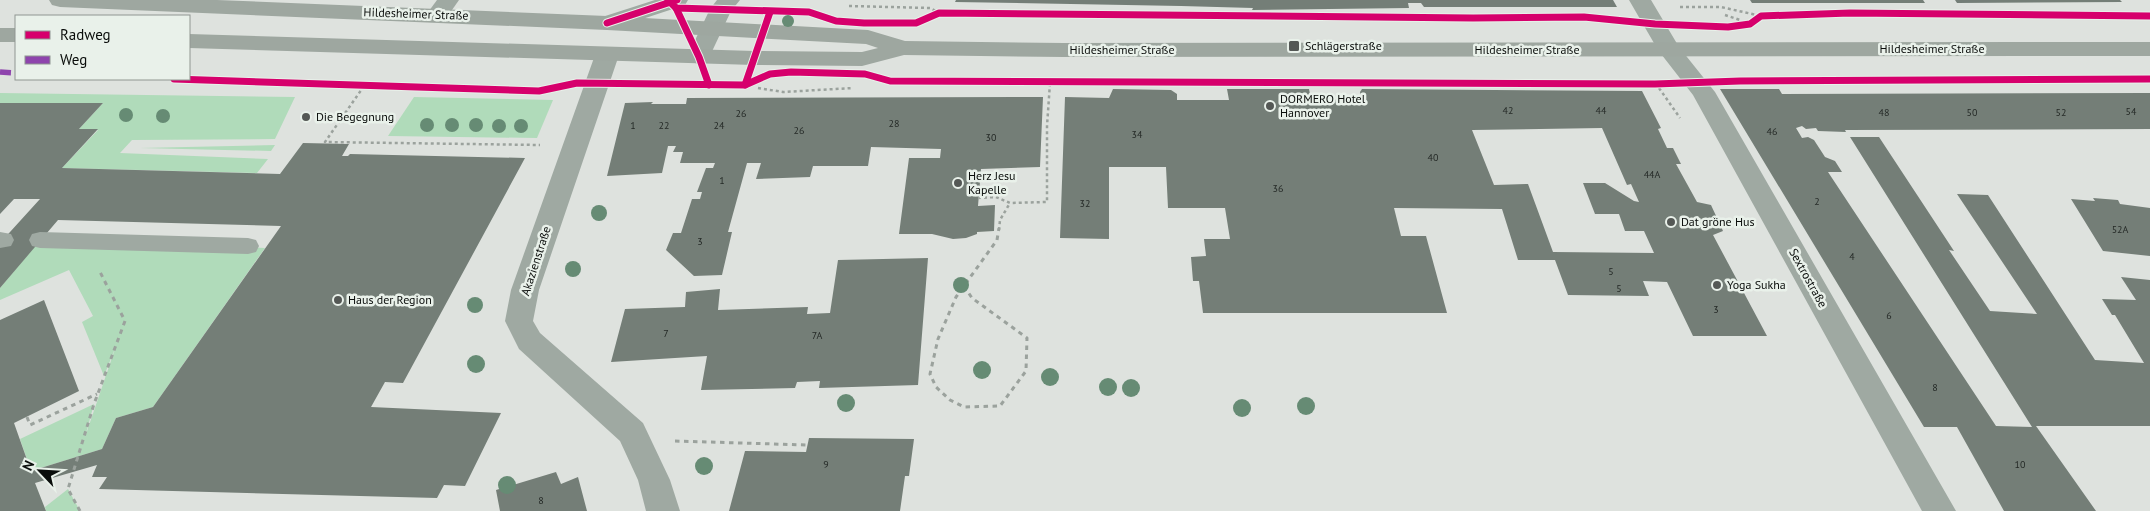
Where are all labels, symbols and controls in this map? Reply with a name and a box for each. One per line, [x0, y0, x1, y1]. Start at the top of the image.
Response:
street label: Hildesheimer Straße [363, 4, 469, 23]
legend [15, 15, 190, 80]
text: Radweg [60, 25, 111, 44]
place label: Schlägerstraße [1305, 38, 1382, 53]
marker: Schlägerstraße [1287, 39, 1301, 53]
street label: Hildesheimer Straße [1879, 41, 1985, 56]
street label: Hildesheimer Straße [1069, 42, 1175, 57]
street label: Hildesheimer Straße [1474, 42, 1580, 57]
text: Weg [60, 50, 87, 69]
place label: DORMERO Hotel Hannover [1280, 91, 1366, 120]
marker: DORMERO Hotel Hannover [1264, 100, 1276, 112]
house number: 42 [1503, 104, 1513, 117]
house number: 44 [1596, 104, 1607, 117]
house number: 54 [2126, 105, 2137, 118]
house number: 48 [1879, 106, 1889, 119]
house number: 50 [1967, 106, 1978, 119]
house number: 52 [2056, 106, 2066, 119]
house number: 26 [736, 107, 746, 120]
place label: Die Begegnung [316, 109, 394, 124]
marker: Die Begegnung [300, 111, 312, 123]
house number: 28 [889, 117, 899, 130]
house number: 1 [630, 119, 636, 132]
house number: 22 [659, 119, 669, 132]
house number: 24 [714, 119, 725, 132]
house number: 26 [794, 124, 804, 137]
house number: 46 [1767, 125, 1777, 138]
house number: 34 [1132, 128, 1143, 141]
house number: 30 [986, 131, 997, 144]
house number: 40 [1428, 151, 1439, 164]
place label: Herz Jesu Kapelle [968, 168, 1016, 197]
house number: 44A [1644, 168, 1661, 181]
house number: 1 [719, 174, 725, 187]
marker: Herz Jesu Kapelle [952, 177, 964, 189]
house number: 36 [1273, 182, 1283, 195]
house number: 2 [1814, 195, 1820, 208]
house number: 32 [1080, 197, 1090, 210]
place label: Dat gröne Hus [1681, 214, 1754, 229]
marker: Dat gröne Hus [1665, 216, 1677, 228]
house number: 52A [2112, 223, 2129, 236]
street label: Akazienstraße [517, 224, 554, 298]
house number: 3 [697, 235, 703, 248]
street label: Sextrostraße [1786, 246, 1831, 310]
house number: 4 [1849, 250, 1855, 263]
house number: 5 [1608, 265, 1614, 278]
place label: Yoga Sukha [1727, 277, 1786, 292]
marker: Yoga Sukha [1711, 279, 1723, 291]
house number: 5 [1616, 282, 1622, 295]
place label: Haus der Region [348, 292, 432, 307]
marker: Haus der Region [332, 294, 344, 306]
house number: 3 [1713, 303, 1719, 316]
house number: 6 [1886, 309, 1892, 322]
house number: 7 [663, 327, 669, 340]
house number: 7A [812, 329, 823, 342]
house number: 8 [1932, 381, 1938, 394]
north arrow [15, 446, 65, 496]
text: N [18, 458, 38, 473]
house number: 9 [823, 458, 829, 471]
house number: 10 [2015, 458, 2026, 471]
house number: 8 [538, 494, 544, 507]

